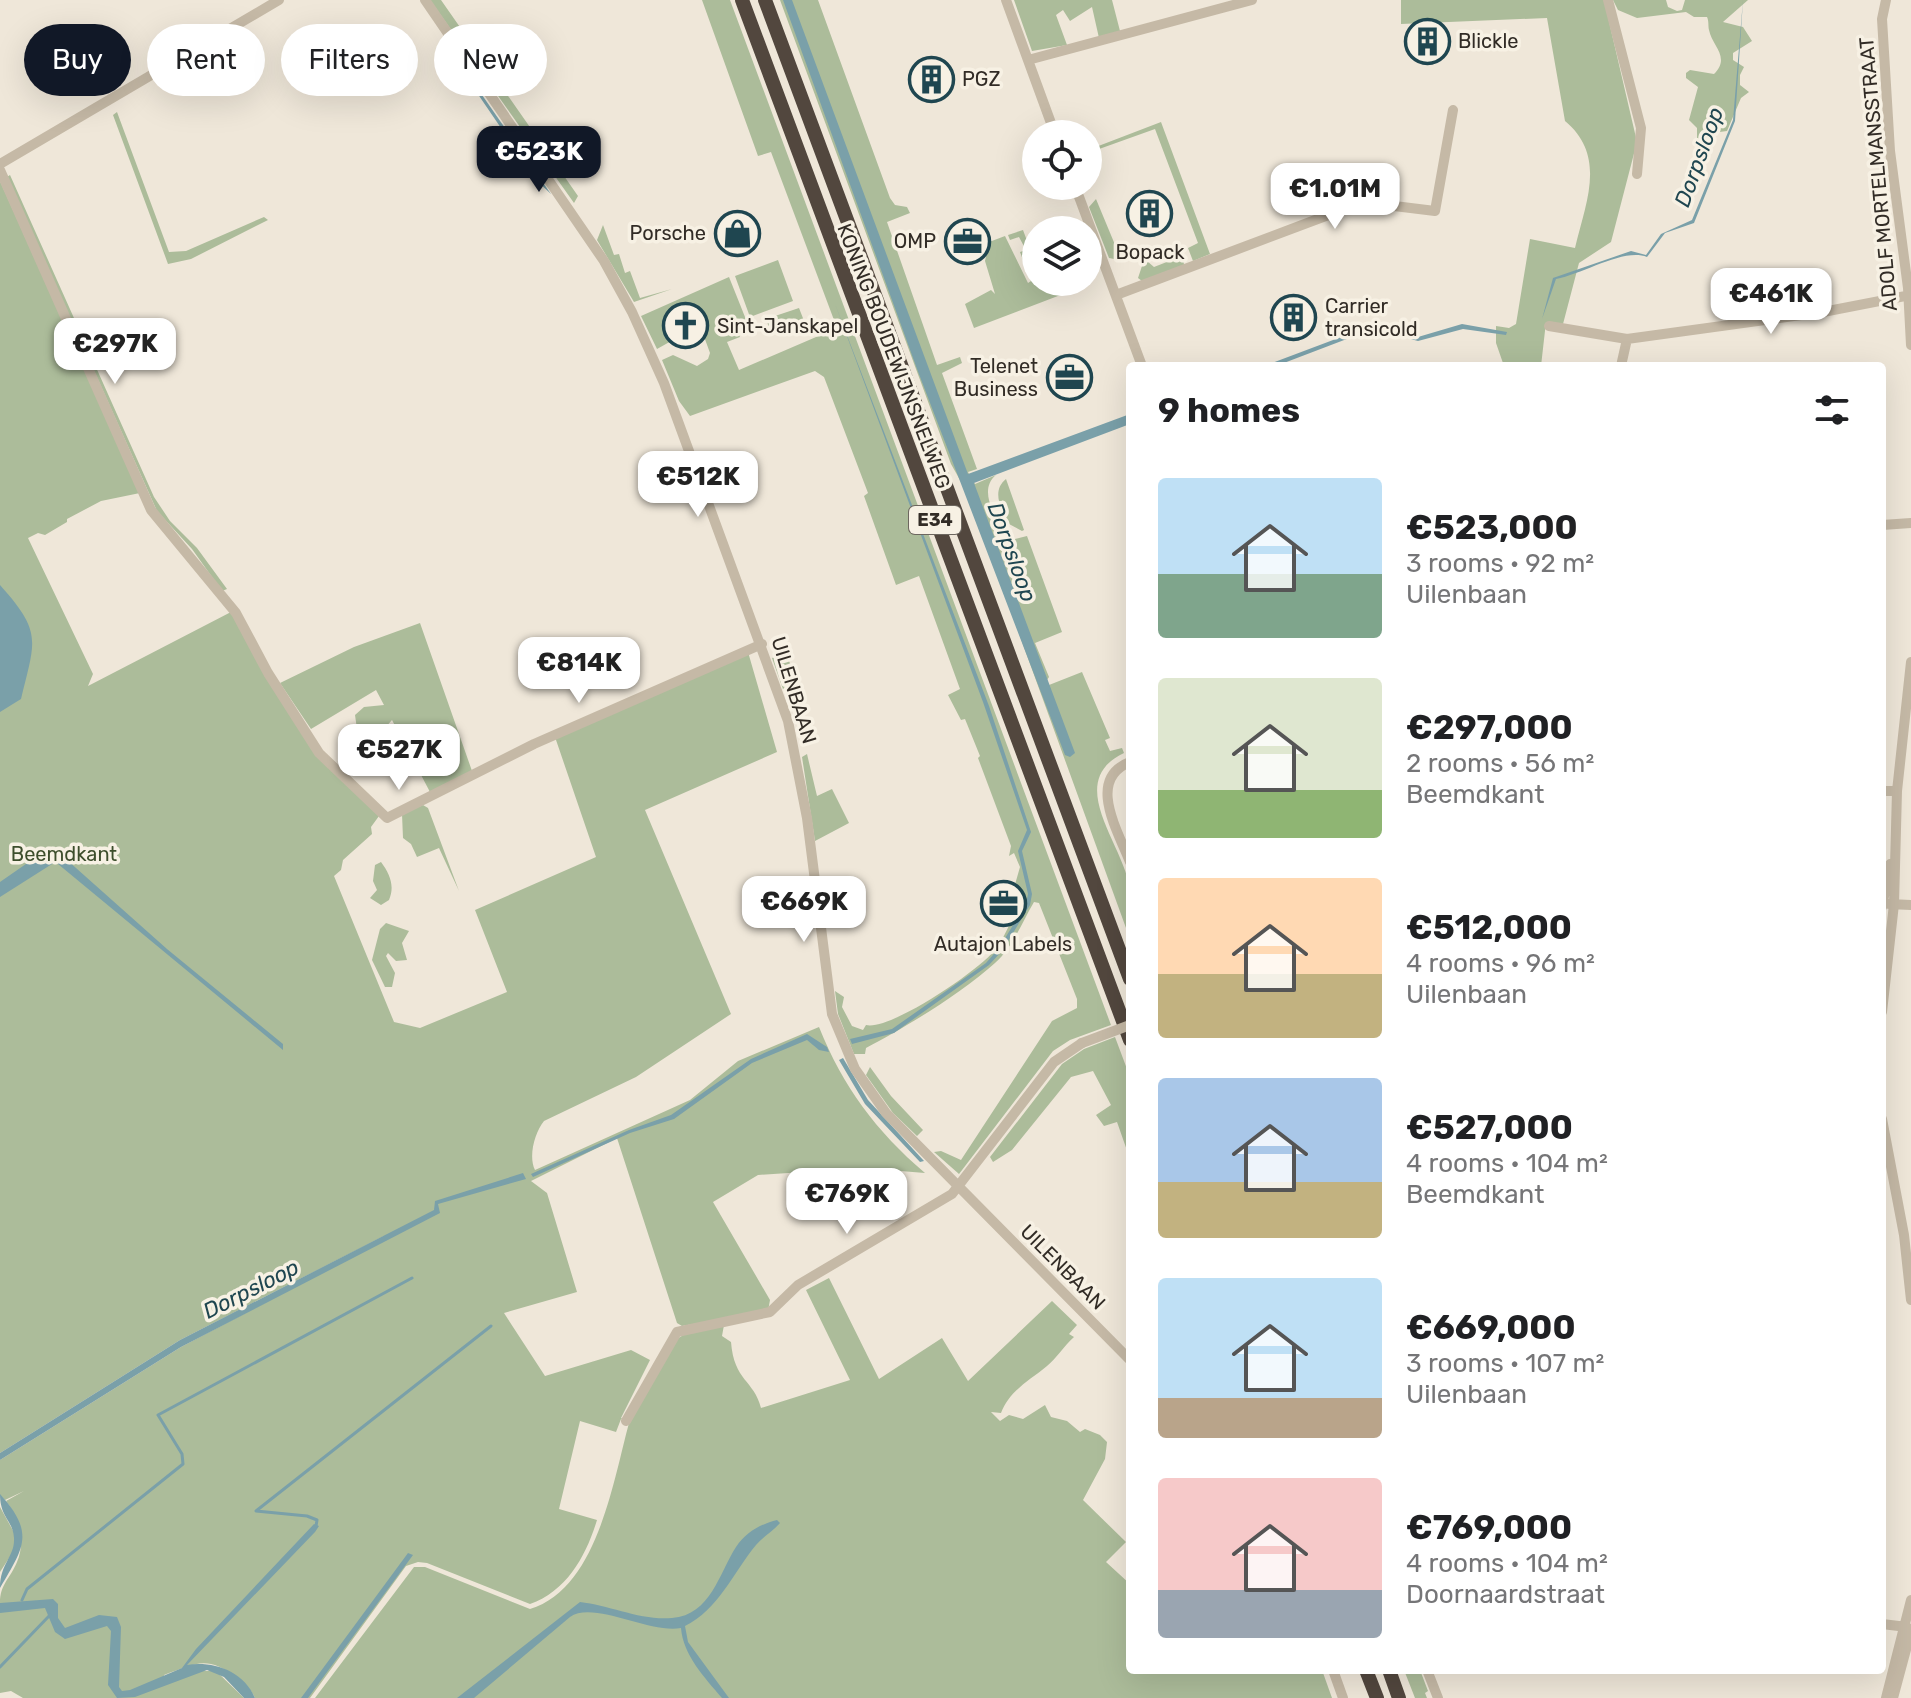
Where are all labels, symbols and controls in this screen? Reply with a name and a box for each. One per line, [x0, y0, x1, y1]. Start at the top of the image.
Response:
building icon: Blickle [1403, 17, 1451, 65]
chip: Buy [24, 24, 131, 96]
chip: Rent [147, 24, 265, 96]
chip: Filters [281, 24, 418, 96]
chip: New [434, 24, 547, 96]
place label: Blickle [1458, 29, 1518, 53]
street label: ADOLF MORTELMANSSTRAAT [1854, 36, 1902, 312]
building icon: PGZ [907, 55, 955, 103]
place label: PGZ [962, 67, 1000, 91]
water label: Dorpsloop [1669, 103, 1729, 211]
map controls [1022, 120, 1102, 296]
button: locate [1022, 120, 1102, 200]
pin: €523K [483, 126, 595, 194]
text: €523K [495, 136, 583, 167]
pin: €1.01M [1270, 163, 1400, 231]
text: €1.01M [1289, 173, 1381, 204]
building icon: Bopack [1126, 189, 1174, 237]
shop icon: Porsche [713, 209, 761, 257]
button: layers [1022, 216, 1102, 296]
office icon: OMP [943, 217, 991, 265]
street label: KONING BOUDEWIJNSNELWEG [832, 220, 956, 492]
place label: Porsche [630, 221, 706, 245]
place label: OMP [894, 229, 936, 253]
place label: Bopack [1115, 240, 1185, 264]
pin: €461K [1715, 268, 1827, 336]
text: €461K [1729, 278, 1813, 309]
building icon: Carrier transicold [1270, 294, 1318, 342]
place label: Carrier transicold [1325, 294, 1418, 341]
church icon: Sint-Janskapel [662, 302, 710, 350]
place label: Sint-Janskapel [717, 314, 858, 338]
pin: €297K [59, 318, 171, 386]
text: €297K [72, 328, 158, 359]
office icon: Telenet Business [1045, 353, 1093, 401]
place label: Telenet Business [954, 354, 1038, 401]
icon: filters [1810, 388, 1854, 432]
text: 9 homes [1158, 390, 1300, 431]
pin: €512K [642, 451, 754, 519]
text: €512K [656, 461, 740, 492]
water label: Dorpsloop [982, 498, 1042, 606]
road number: E34 [909, 506, 961, 534]
text: €523,000 [1406, 507, 1578, 548]
icon: home [1222, 510, 1318, 606]
text: 3 rooms · 92 m² [1406, 548, 1594, 579]
text: Uilenbaan [1406, 579, 1527, 610]
street label: UILENBAAN [766, 634, 822, 746]
pin: €814K [523, 637, 635, 705]
text: €814K [536, 647, 622, 678]
text: €297,000 [1406, 707, 1573, 748]
icon: home [1222, 710, 1318, 806]
pin: €527K [343, 724, 455, 792]
text: €527K [356, 734, 442, 765]
text: 2 rooms · 56 m² [1406, 748, 1594, 779]
text: Beemdkant [1406, 779, 1544, 810]
park label: Beemdkant [11, 842, 117, 866]
pin: €669K [748, 876, 860, 944]
office icon: Autajon Labels [979, 880, 1027, 928]
text: €669K [760, 886, 848, 917]
text: €512,000 [1406, 907, 1572, 948]
icon: home [1222, 910, 1318, 1006]
place label: Autajon Labels [934, 932, 1072, 956]
text: 4 rooms · 96 m² [1406, 948, 1595, 979]
text: Uilenbaan [1406, 979, 1527, 1010]
text: €527,000 [1406, 1107, 1573, 1148]
icon: home [1222, 1110, 1318, 1206]
text: 4 rooms · 104 m² [1406, 1148, 1608, 1179]
pin: €769K [791, 1168, 903, 1236]
text: €769K [804, 1178, 890, 1209]
text: Beemdkant [1406, 1179, 1544, 1210]
street label: UILENBAAN [1015, 1219, 1111, 1315]
water label: Dorpsloop [199, 1253, 303, 1325]
text: €669,000 [1406, 1307, 1576, 1348]
icon: home [1222, 1310, 1318, 1406]
text: 3 rooms · 107 m² [1406, 1348, 1605, 1379]
text: Uilenbaan [1406, 1379, 1527, 1410]
text: €769,000 [1406, 1507, 1572, 1548]
icon: home [1222, 1510, 1318, 1606]
text: 4 rooms · 104 m² [1406, 1548, 1608, 1579]
text: Doornaardstraat [1406, 1579, 1605, 1610]

